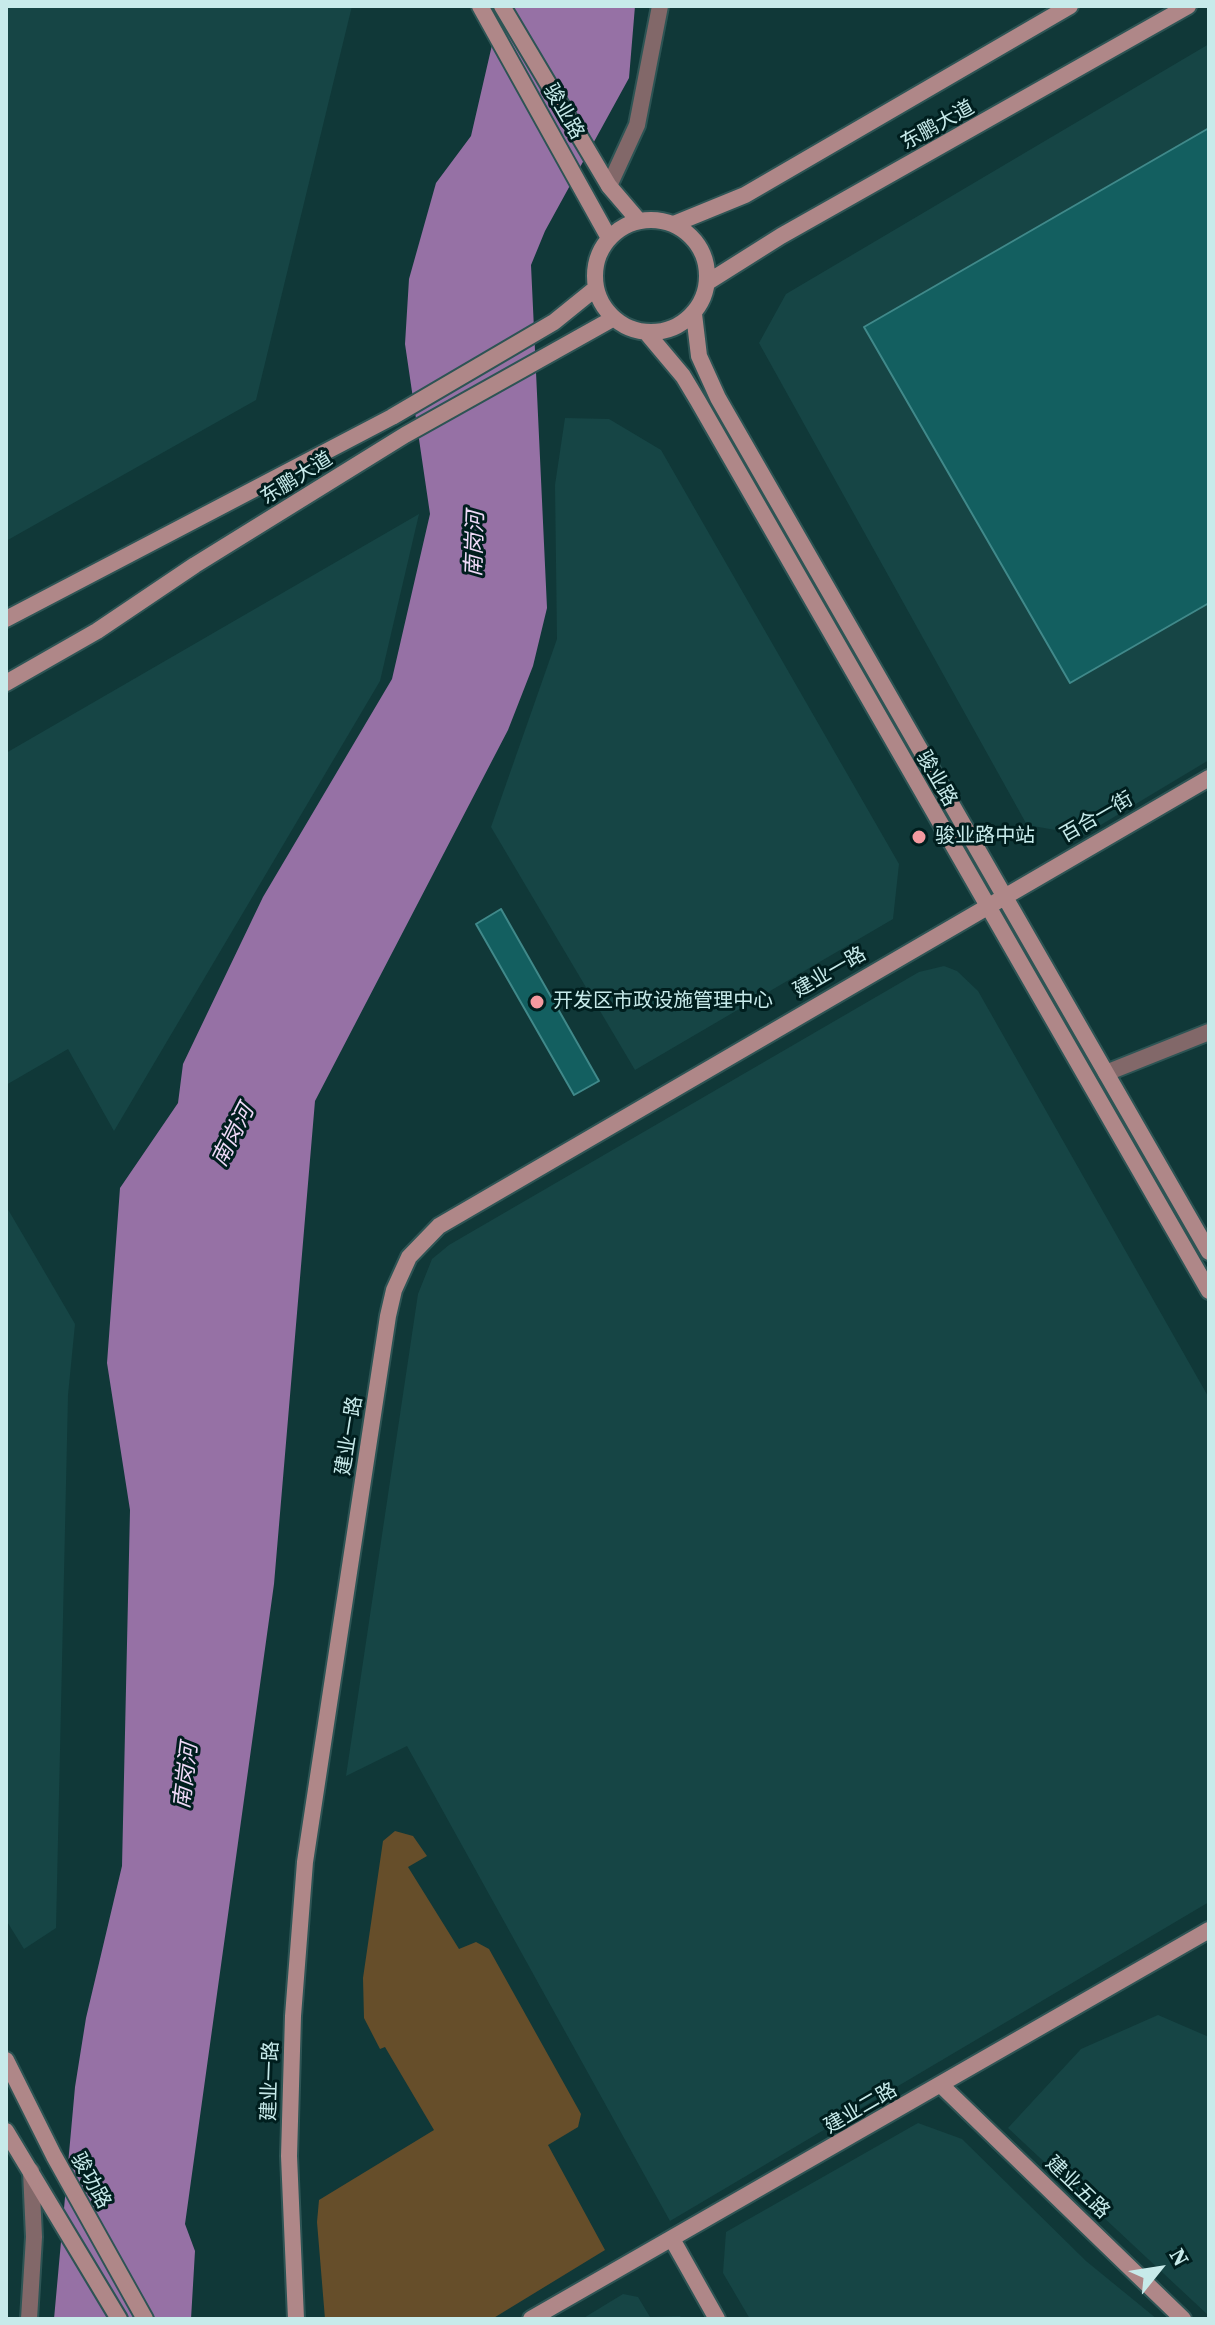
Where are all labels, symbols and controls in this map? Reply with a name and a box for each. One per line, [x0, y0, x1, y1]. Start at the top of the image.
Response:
street label: 骏业路 [538, 80, 588, 144]
street label: 东鹏大道 [897, 96, 979, 156]
street label: 东鹏大道 [257, 448, 337, 510]
water label: 南岗河 [462, 511, 490, 577]
street label: 骏业路 [911, 747, 961, 811]
street label: 百合一街 [1056, 788, 1138, 848]
place label: 骏业路中站 [935, 825, 1035, 849]
marker: 骏业路中站 [910, 828, 928, 846]
street label: 建业一路 [789, 943, 871, 1003]
place label: 开发区市政设施管理中心 [553, 990, 773, 1014]
marker: 开发区市政设施管理中心 [528, 993, 546, 1011]
water label: 南岗河 [207, 1101, 261, 1171]
street label: 建业一路 [332, 1395, 368, 1477]
water label: 南岗河 [170, 1742, 204, 1810]
street label: 建业一路 [258, 2041, 284, 2121]
street label: 建业二路 [820, 2079, 902, 2139]
street label: 骏功路 [65, 2149, 115, 2213]
street label: 建业五路 [1040, 2152, 1114, 2224]
north arrow [1119, 2229, 1199, 2309]
text: N [1163, 2243, 1197, 2271]

